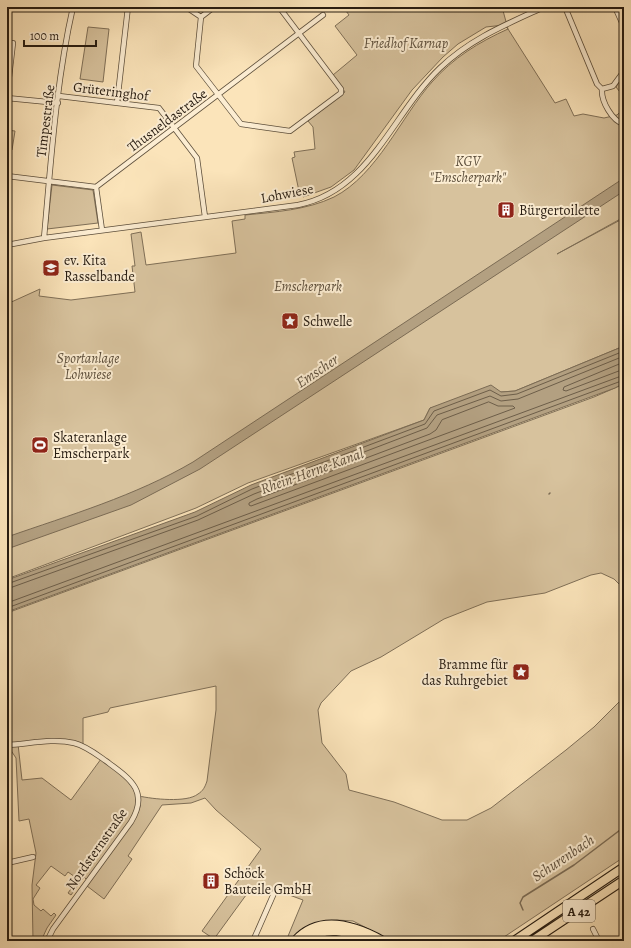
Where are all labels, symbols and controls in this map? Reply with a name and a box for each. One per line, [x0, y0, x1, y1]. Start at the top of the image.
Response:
scale bar [24, 22, 96, 48]
text: 100 m [30, 28, 59, 44]
park label: Friedhof Karnap [364, 34, 449, 53]
street label: Grüteringhof [72, 77, 152, 106]
street label: Timpestraße [32, 84, 59, 158]
street label: Thusneldastraße [124, 84, 211, 157]
park label: KGV "Emscherpark" [430, 152, 507, 187]
street label: Lohwiese [259, 179, 315, 208]
building icon: Bürgertoilette [496, 200, 516, 220]
place label: Bürgertoilette [519, 201, 600, 220]
place label: ev. Kita Rasselbande [64, 251, 135, 286]
school or university icon: ev. Kita Rasselbande [41, 258, 61, 278]
park label: Emscherpark [274, 277, 342, 296]
place icon: Schwelle [280, 311, 300, 331]
place label: Schwelle [303, 312, 352, 331]
park label: Sportanlage Lohwiese [57, 349, 119, 384]
water label: Emscher [292, 349, 343, 393]
place label: Skateranlage Emscherpark [53, 428, 129, 463]
sports icon: Skateranlage Emscherpark [30, 435, 50, 455]
water label: Rhein-Herne-Kanal [257, 443, 367, 499]
place label: Bramme für das Ruhrgebiet [422, 655, 509, 690]
place icon: Bramme für das Ruhrgebiet [511, 662, 531, 682]
street label: Nordsternstraße [61, 805, 132, 894]
water label: Schurenbach [528, 830, 598, 886]
place label: Schöck Bauteile GmbH [224, 864, 312, 899]
building icon: Schöck Bauteile GmbH [201, 871, 221, 891]
road number: A 42 [563, 900, 595, 922]

